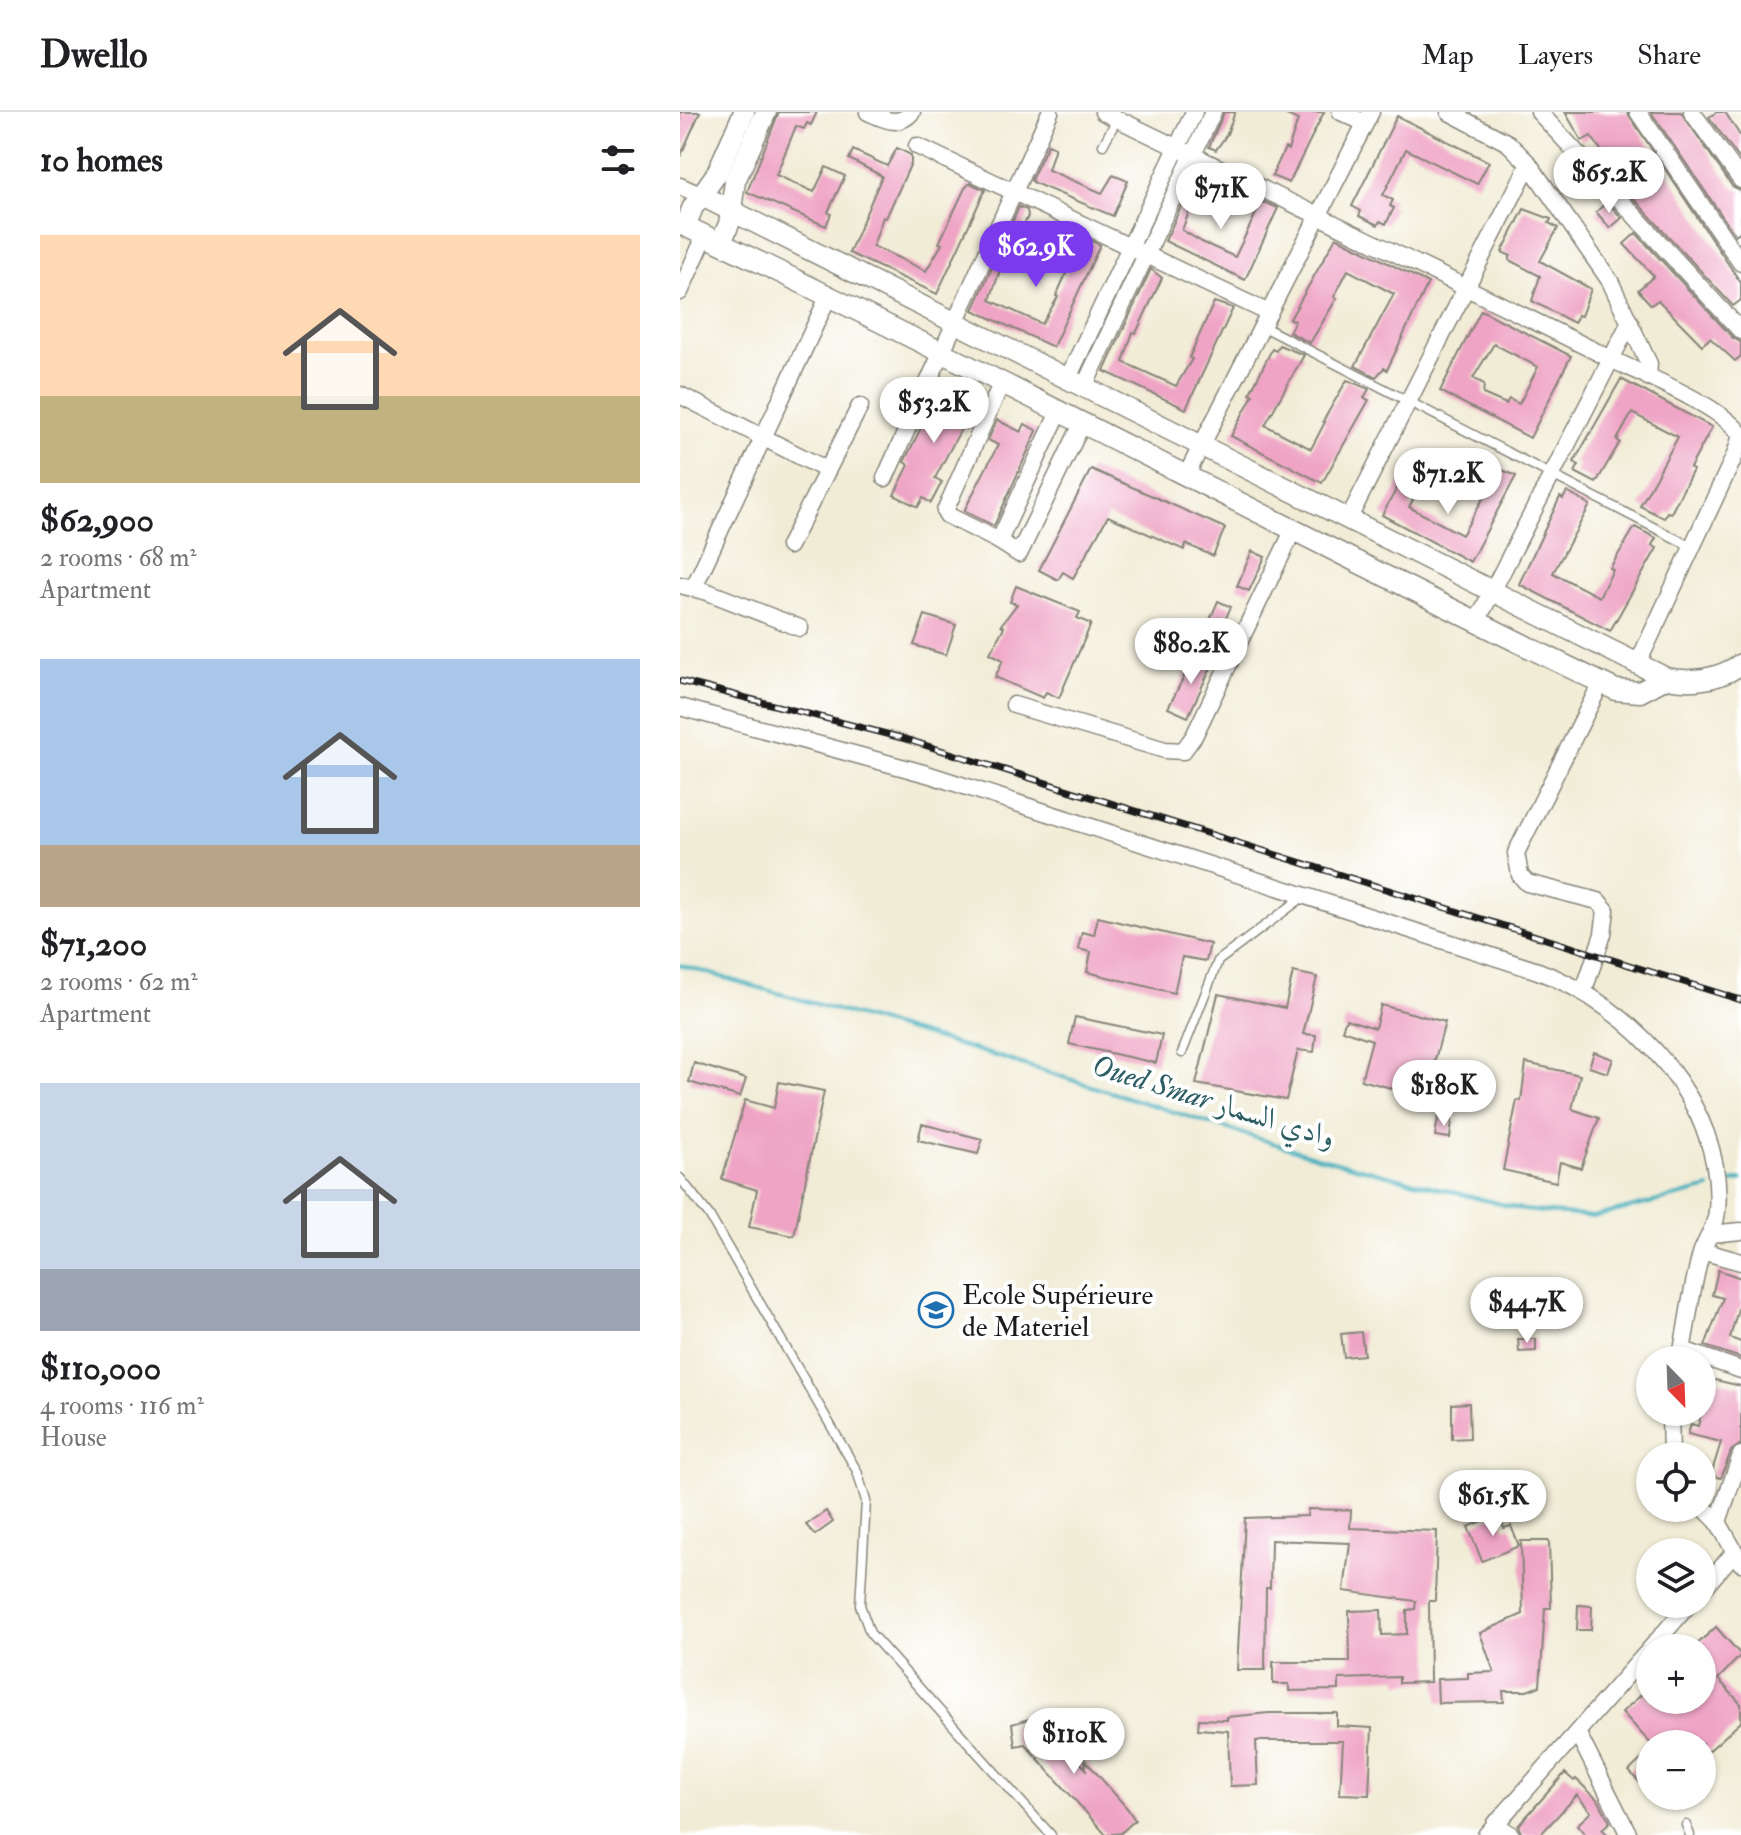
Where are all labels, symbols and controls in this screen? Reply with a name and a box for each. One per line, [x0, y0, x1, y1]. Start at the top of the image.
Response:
text: Dwello [40, 31, 148, 79]
text: Map [1421, 38, 1474, 73]
text: Layers [1518, 38, 1593, 73]
text: Share [1637, 38, 1701, 73]
icon: filters [596, 138, 640, 182]
text: 10 homes [40, 139, 163, 182]
pin: $65.2K [1544, 147, 1674, 215]
text: $65.2K [1571, 157, 1647, 189]
pin: $71K [1174, 163, 1268, 231]
text: $71K [1194, 173, 1248, 205]
pin: $62.9K [971, 221, 1101, 289]
text: $62.9K [997, 231, 1075, 263]
icon: home [268, 287, 412, 431]
pin: $53.2K [869, 377, 999, 445]
text: $53.2K [898, 387, 970, 419]
pin: $71.2K [1383, 448, 1513, 516]
text: $71.2K [1412, 458, 1484, 490]
text: $62,900 [40, 499, 154, 542]
text: 2 rooms · 68 m² [40, 542, 197, 574]
text: Apartment [40, 574, 151, 606]
pin: $80.2K [1126, 618, 1256, 686]
text: $80.2K [1153, 628, 1229, 660]
icon: home [268, 711, 412, 855]
text: $71,200 [40, 923, 147, 966]
text: 2 rooms · 62 m² [40, 966, 198, 998]
text: Apartment [40, 998, 151, 1030]
water label: Oued Smar وادي السمار [1086, 1047, 1340, 1161]
pin: $180K [1388, 1060, 1500, 1128]
text: $180K [1410, 1070, 1478, 1102]
icon: home [268, 1135, 412, 1279]
pin: $44.7K [1462, 1277, 1592, 1345]
place label: Ecole Supérieure de Materiel [962, 1278, 1153, 1345]
text: $44.7K [1488, 1287, 1566, 1319]
school or university icon: Ecole Supérieure de Materiel [917, 1291, 955, 1329]
north arrow [1636, 1346, 1716, 1426]
map controls [1636, 1346, 1716, 1810]
text: $110,000 [40, 1347, 161, 1390]
text: 4 rooms · 116 m² [40, 1390, 204, 1422]
text: House [40, 1422, 107, 1454]
button: locate [1636, 1442, 1716, 1522]
pin: $61.5K [1428, 1470, 1558, 1538]
text: $61.5K [1457, 1480, 1529, 1512]
button: layers [1636, 1538, 1716, 1618]
button: + [1636, 1634, 1716, 1714]
pin: $110K [1018, 1708, 1130, 1776]
text: $110K [1042, 1718, 1106, 1750]
button: − [1636, 1730, 1716, 1810]

